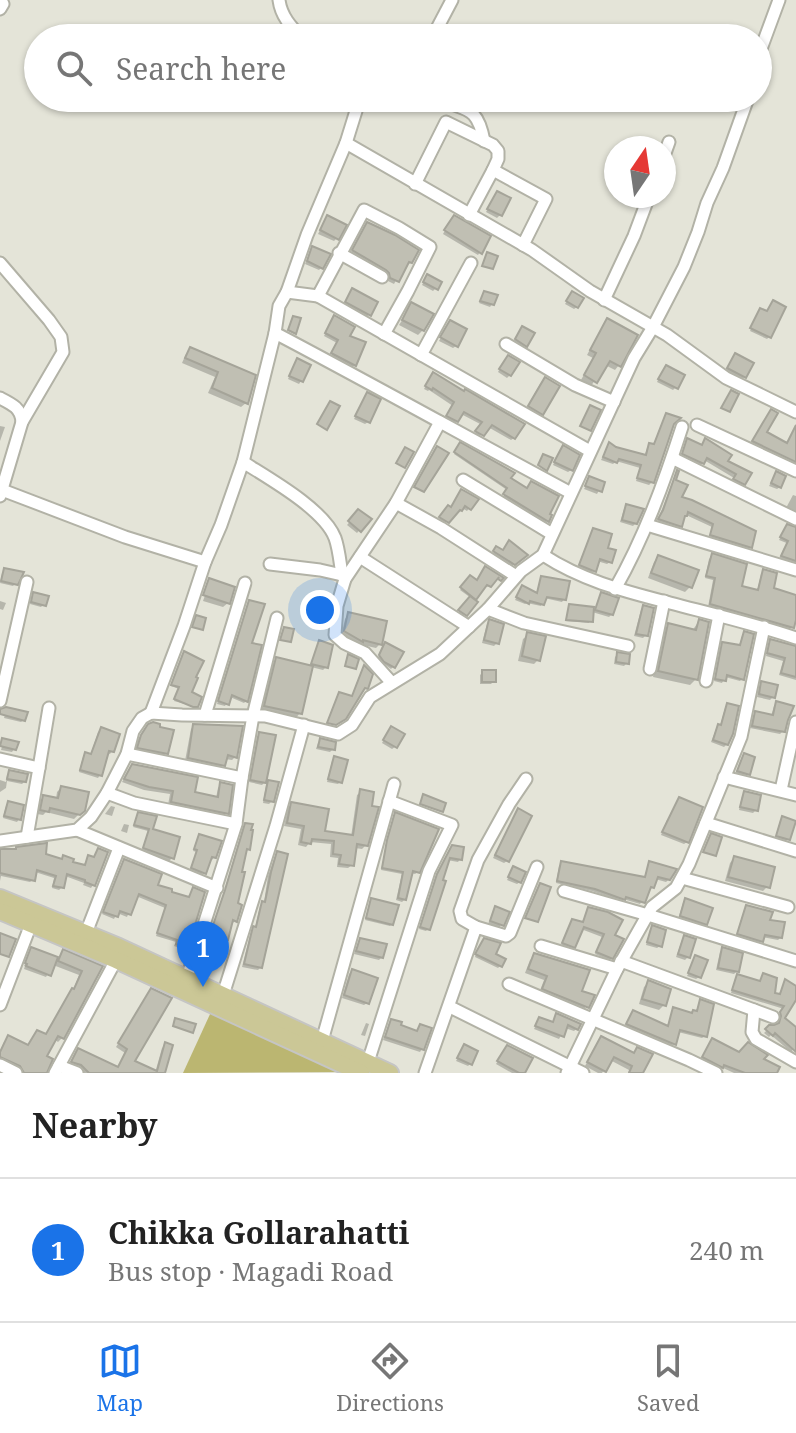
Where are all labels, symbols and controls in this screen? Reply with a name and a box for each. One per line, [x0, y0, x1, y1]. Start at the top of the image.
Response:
search box [24, 24, 772, 112]
icon: search [52, 46, 96, 90]
text: Search here [116, 48, 286, 89]
north arrow [604, 136, 676, 208]
your location [300, 590, 340, 630]
pin: 1 [177, 921, 229, 987]
text: Nearby [32, 1102, 158, 1148]
text: Chikka Gollarahatti [108, 1212, 409, 1253]
text: 1 [51, 1232, 65, 1268]
text: 240 m [689, 1232, 764, 1268]
text: Bus stop · Magadi Road [108, 1253, 393, 1289]
tab: Map [97, 1339, 143, 1417]
tab: Directions [336, 1339, 444, 1417]
tab: Saved [637, 1339, 699, 1417]

